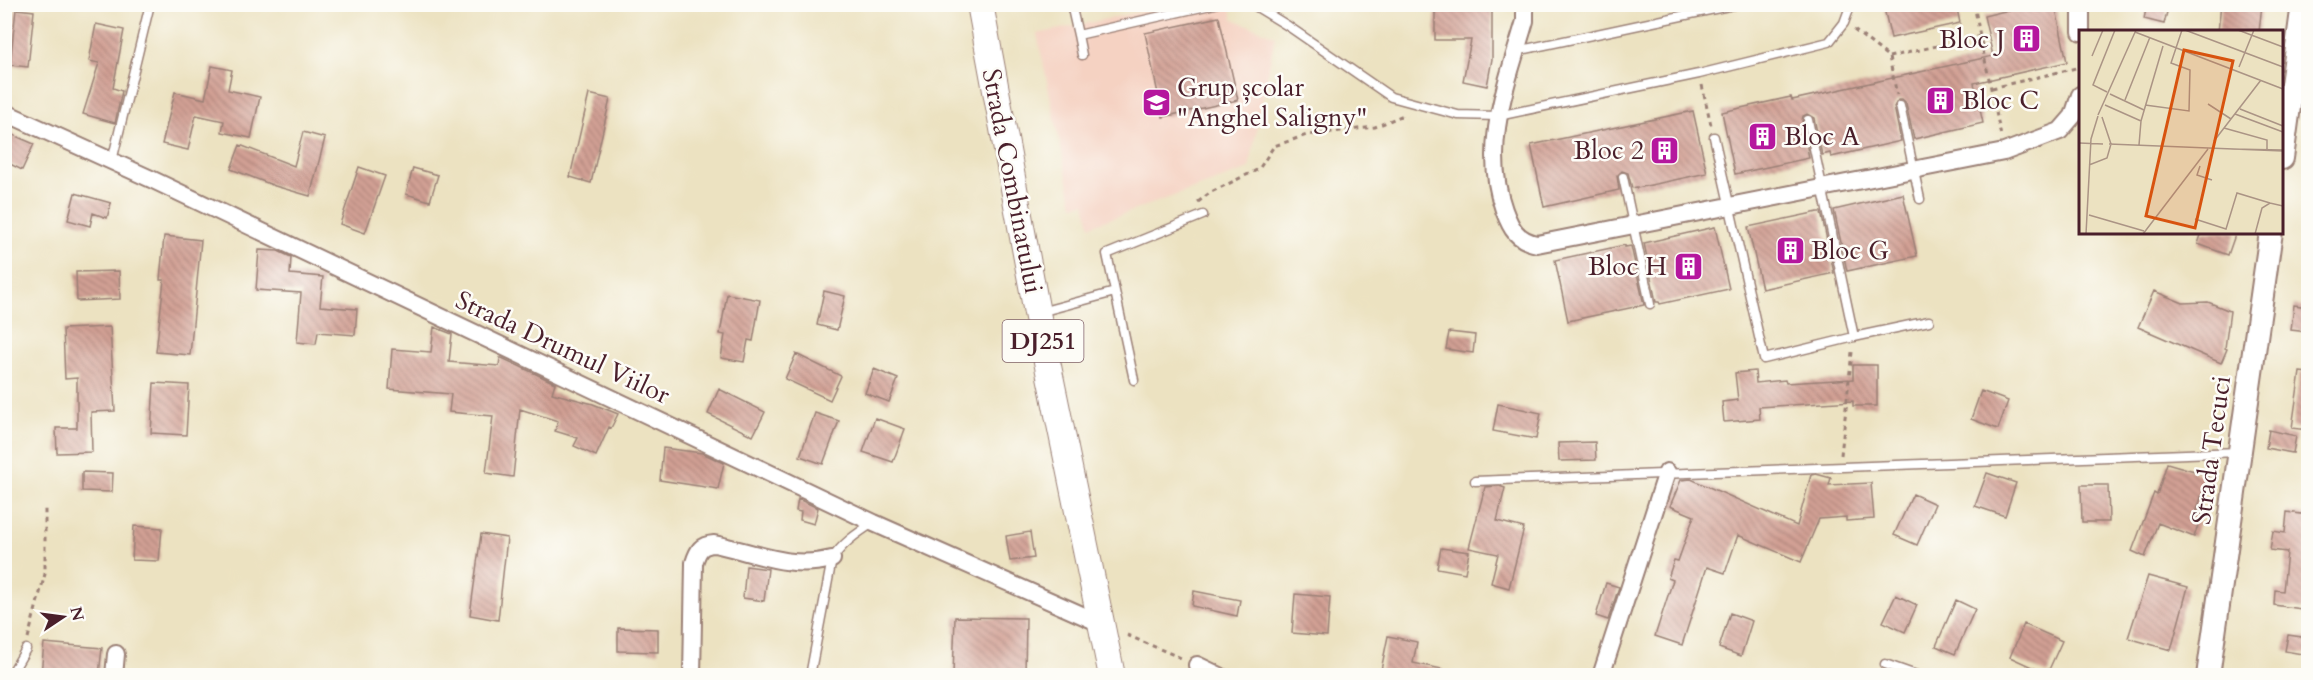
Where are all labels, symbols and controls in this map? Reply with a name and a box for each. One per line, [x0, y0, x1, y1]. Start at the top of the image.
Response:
place label: Bloc J [1939, 22, 2005, 57]
building icon: Bloc J [2010, 23, 2042, 55]
inset map [2079, 30, 2283, 234]
street label: Strada Combinatului [974, 66, 1051, 296]
place label: Grup școlar "Anghel Saligny" [1177, 70, 1367, 135]
place label: Bloc C [1962, 83, 2039, 118]
building icon: Bloc C [1925, 84, 1957, 116]
school or university icon: Grup școlar "Anghel Saligny" [1140, 86, 1172, 118]
place label: Bloc A [1784, 119, 1860, 154]
building icon: Bloc A [1747, 120, 1779, 152]
place label: Bloc 2 [1574, 133, 1644, 168]
building icon: Bloc 2 [1649, 134, 1681, 166]
place label: Bloc G [1811, 233, 1889, 268]
building icon: Bloc G [1774, 234, 1806, 266]
place label: Bloc H [1588, 249, 1667, 284]
building icon: Bloc H [1672, 250, 1704, 282]
street label: Strada Drumul Viilor [450, 282, 676, 413]
road number: DJ251 [1002, 320, 1084, 362]
street label: Strada Tecuci [2184, 373, 2239, 527]
north arrow [33, 587, 93, 647]
text: N [64, 605, 89, 623]

